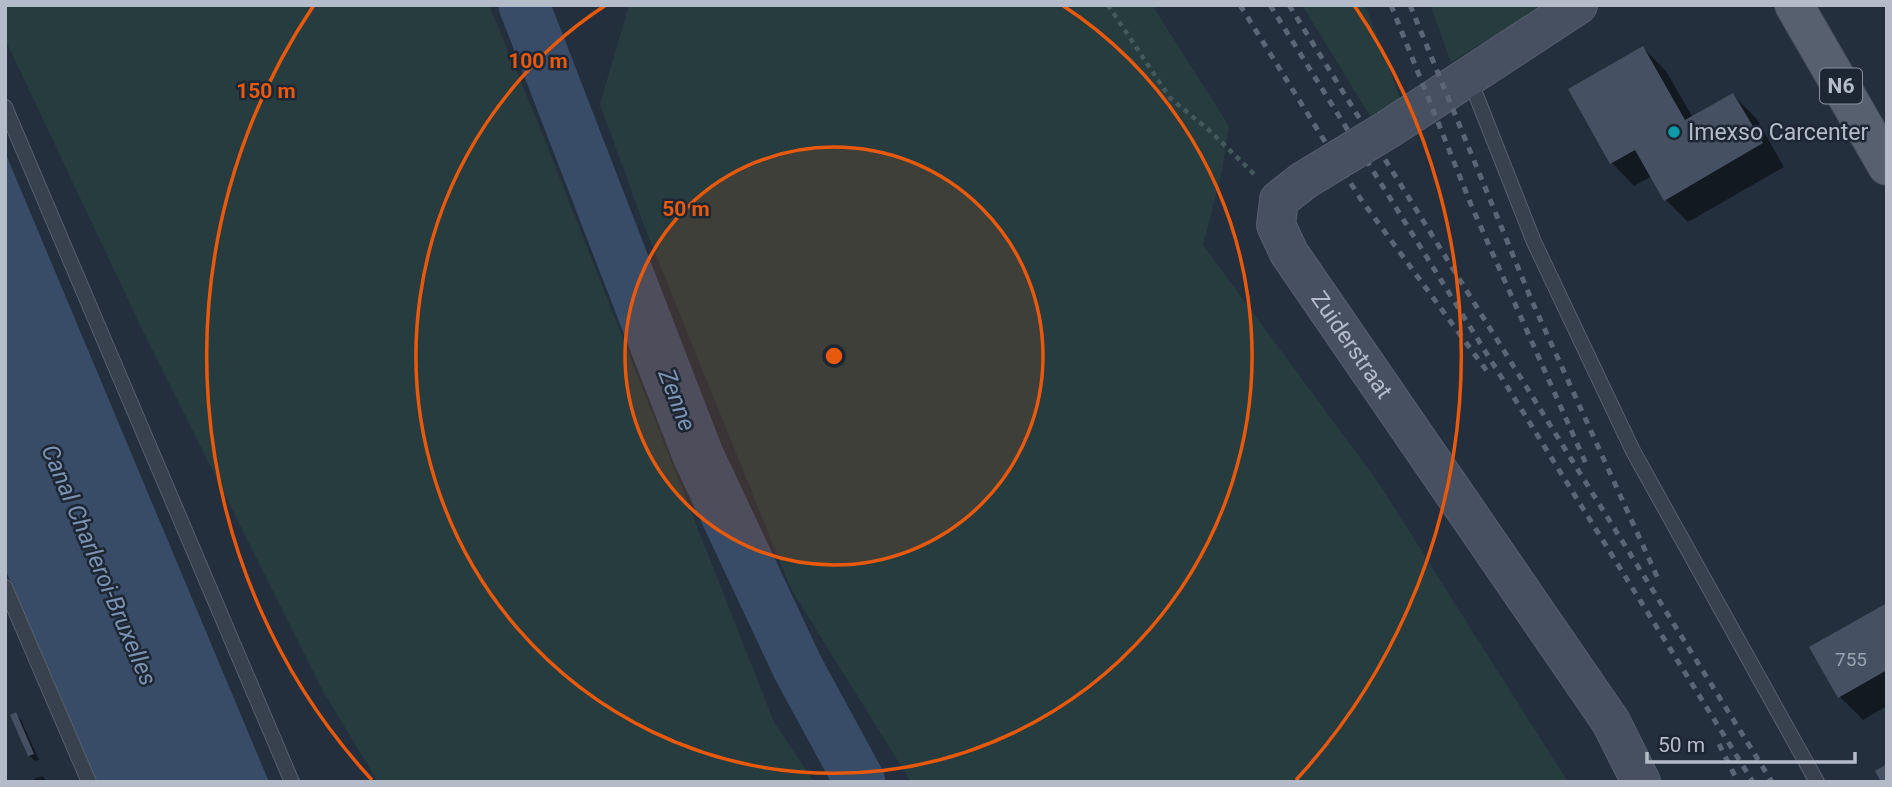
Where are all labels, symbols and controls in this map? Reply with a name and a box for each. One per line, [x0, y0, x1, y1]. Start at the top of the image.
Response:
text: 100 m [508, 49, 568, 73]
road number: N6 [1820, 68, 1862, 104]
text: 150 m [236, 79, 296, 103]
place label: Imexso Carcenter [1688, 119, 1868, 146]
marker: Imexso Carcenter [1666, 124, 1682, 140]
text: 50 m [662, 197, 710, 221]
street label: Zuiderstraat [1305, 286, 1398, 404]
centre of rings [822, 344, 846, 368]
water label: Zenne [652, 364, 702, 435]
water label: Canal Charleroi-Bruxelles [36, 440, 162, 690]
house number: 755 [1835, 648, 1867, 671]
scale bar [1647, 720, 1855, 764]
text: 50 m [1658, 733, 1705, 757]

